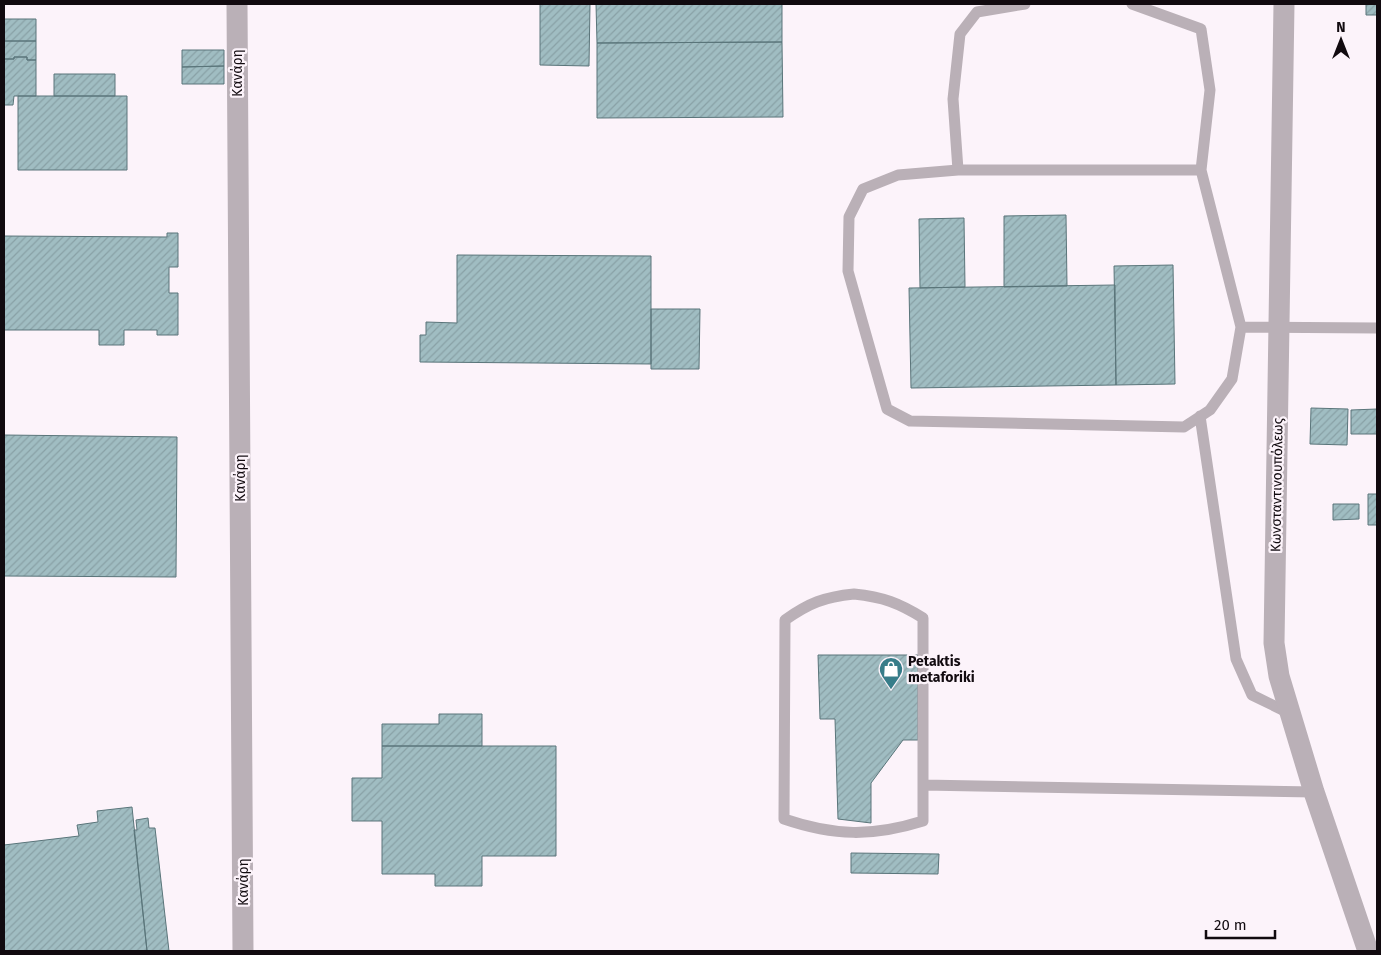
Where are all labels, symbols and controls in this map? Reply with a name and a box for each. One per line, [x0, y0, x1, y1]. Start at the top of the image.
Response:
north arrow [1316, 15, 1366, 65]
text: N [1336, 19, 1346, 36]
street label: Κανάρη [229, 49, 246, 97]
street label: Κωνσταντινουπόλεως [1267, 417, 1287, 552]
street label: Κανάρη [232, 454, 249, 502]
place label: Petaktis metaforiki [908, 653, 975, 686]
shop icon: Petaktis metaforiki [878, 656, 904, 690]
street label: Κανάρη [235, 858, 252, 906]
scale bar [1206, 908, 1275, 940]
text: 20 m [1214, 916, 1247, 934]

